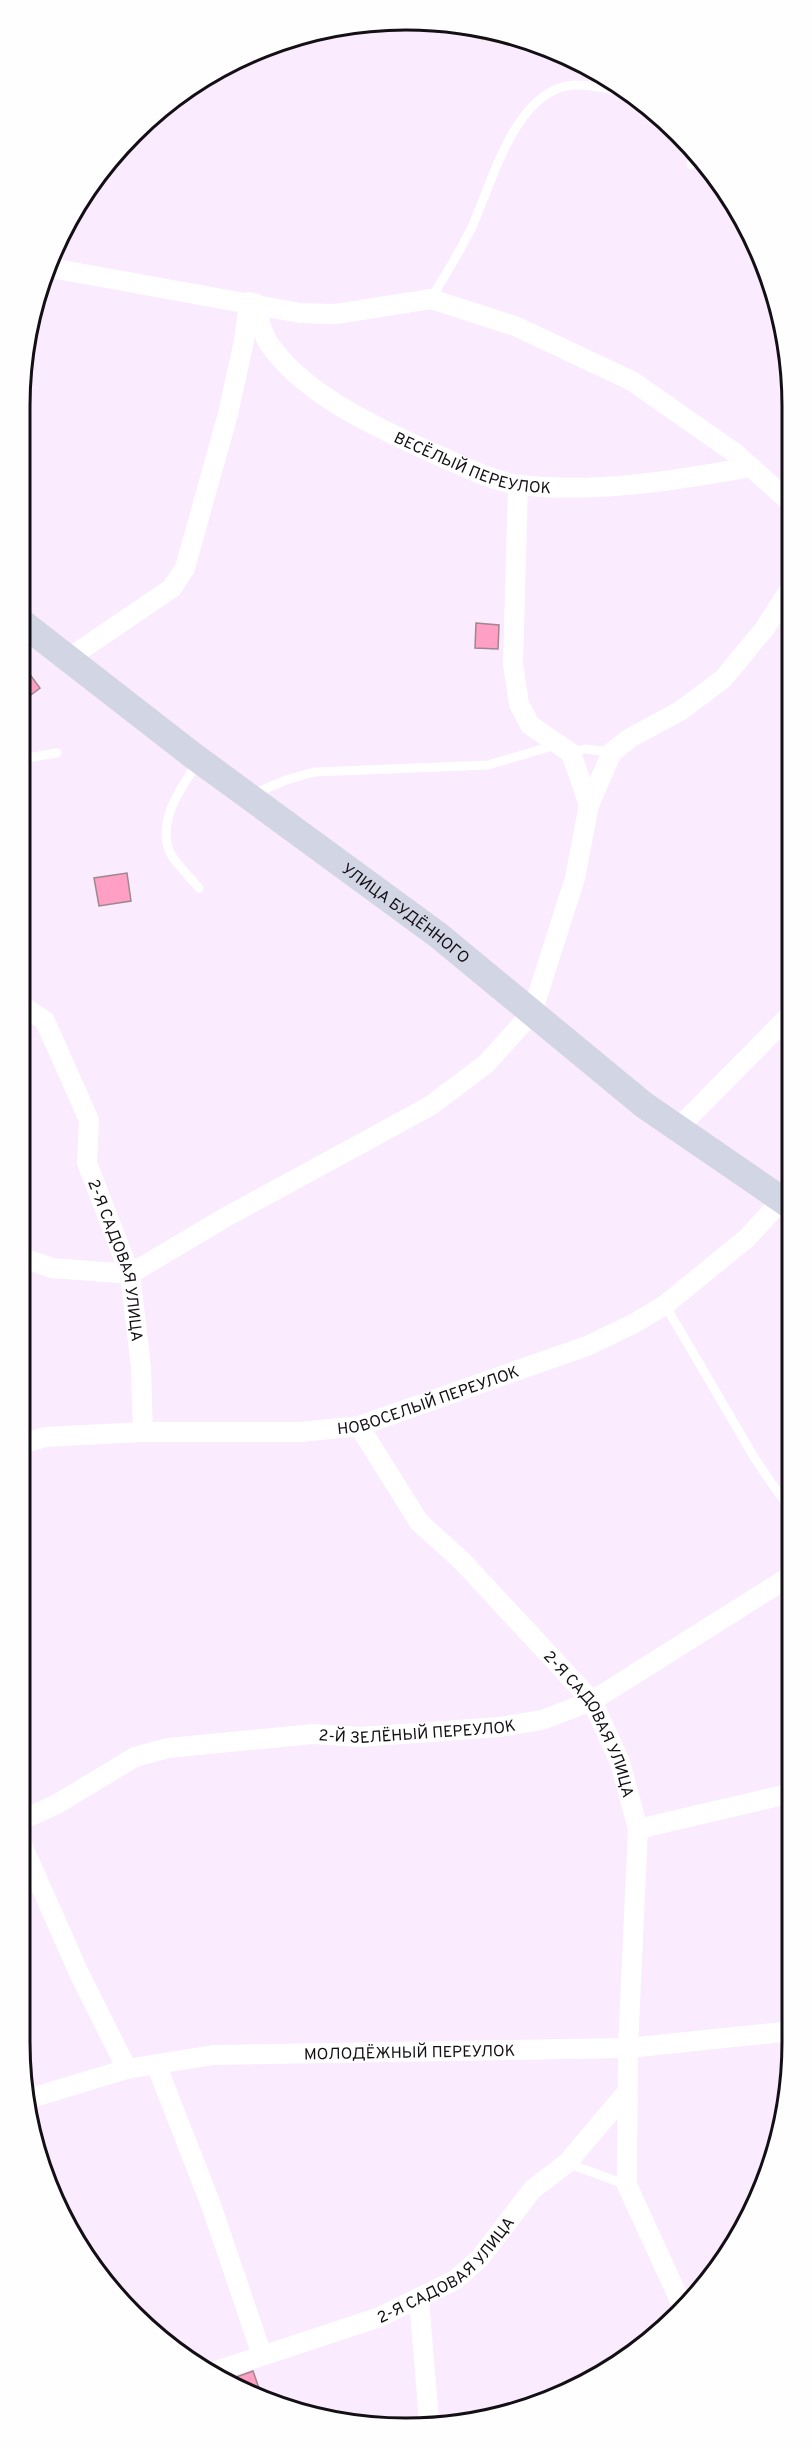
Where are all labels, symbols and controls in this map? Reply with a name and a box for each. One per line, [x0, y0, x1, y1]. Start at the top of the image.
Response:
street label: ВЕСЁЛЫЙ ПЕРЕУЛОК [390, 429, 551, 499]
street label: УЛИЦА БУДЁННОГО [337, 860, 473, 969]
street label: 2-Я САДОВАЯ УЛИЦА [82, 1177, 146, 1343]
street label: НОВОСЕЛЫЙ ПЕРЕУЛОК [336, 1363, 522, 1440]
street label: 2-Я САДОВАЯ УЛИЦА [538, 1647, 637, 1800]
street label: 2-Й ЗЕЛЁНЫЙ ПЕРЕУЛОК [318, 1717, 517, 1749]
street label: МОЛОДЁЖНЫЙ ПЕРЕУЛОК [304, 2041, 515, 2065]
street label: 2-Я САДОВАЯ УЛИЦА [374, 2213, 520, 2329]

